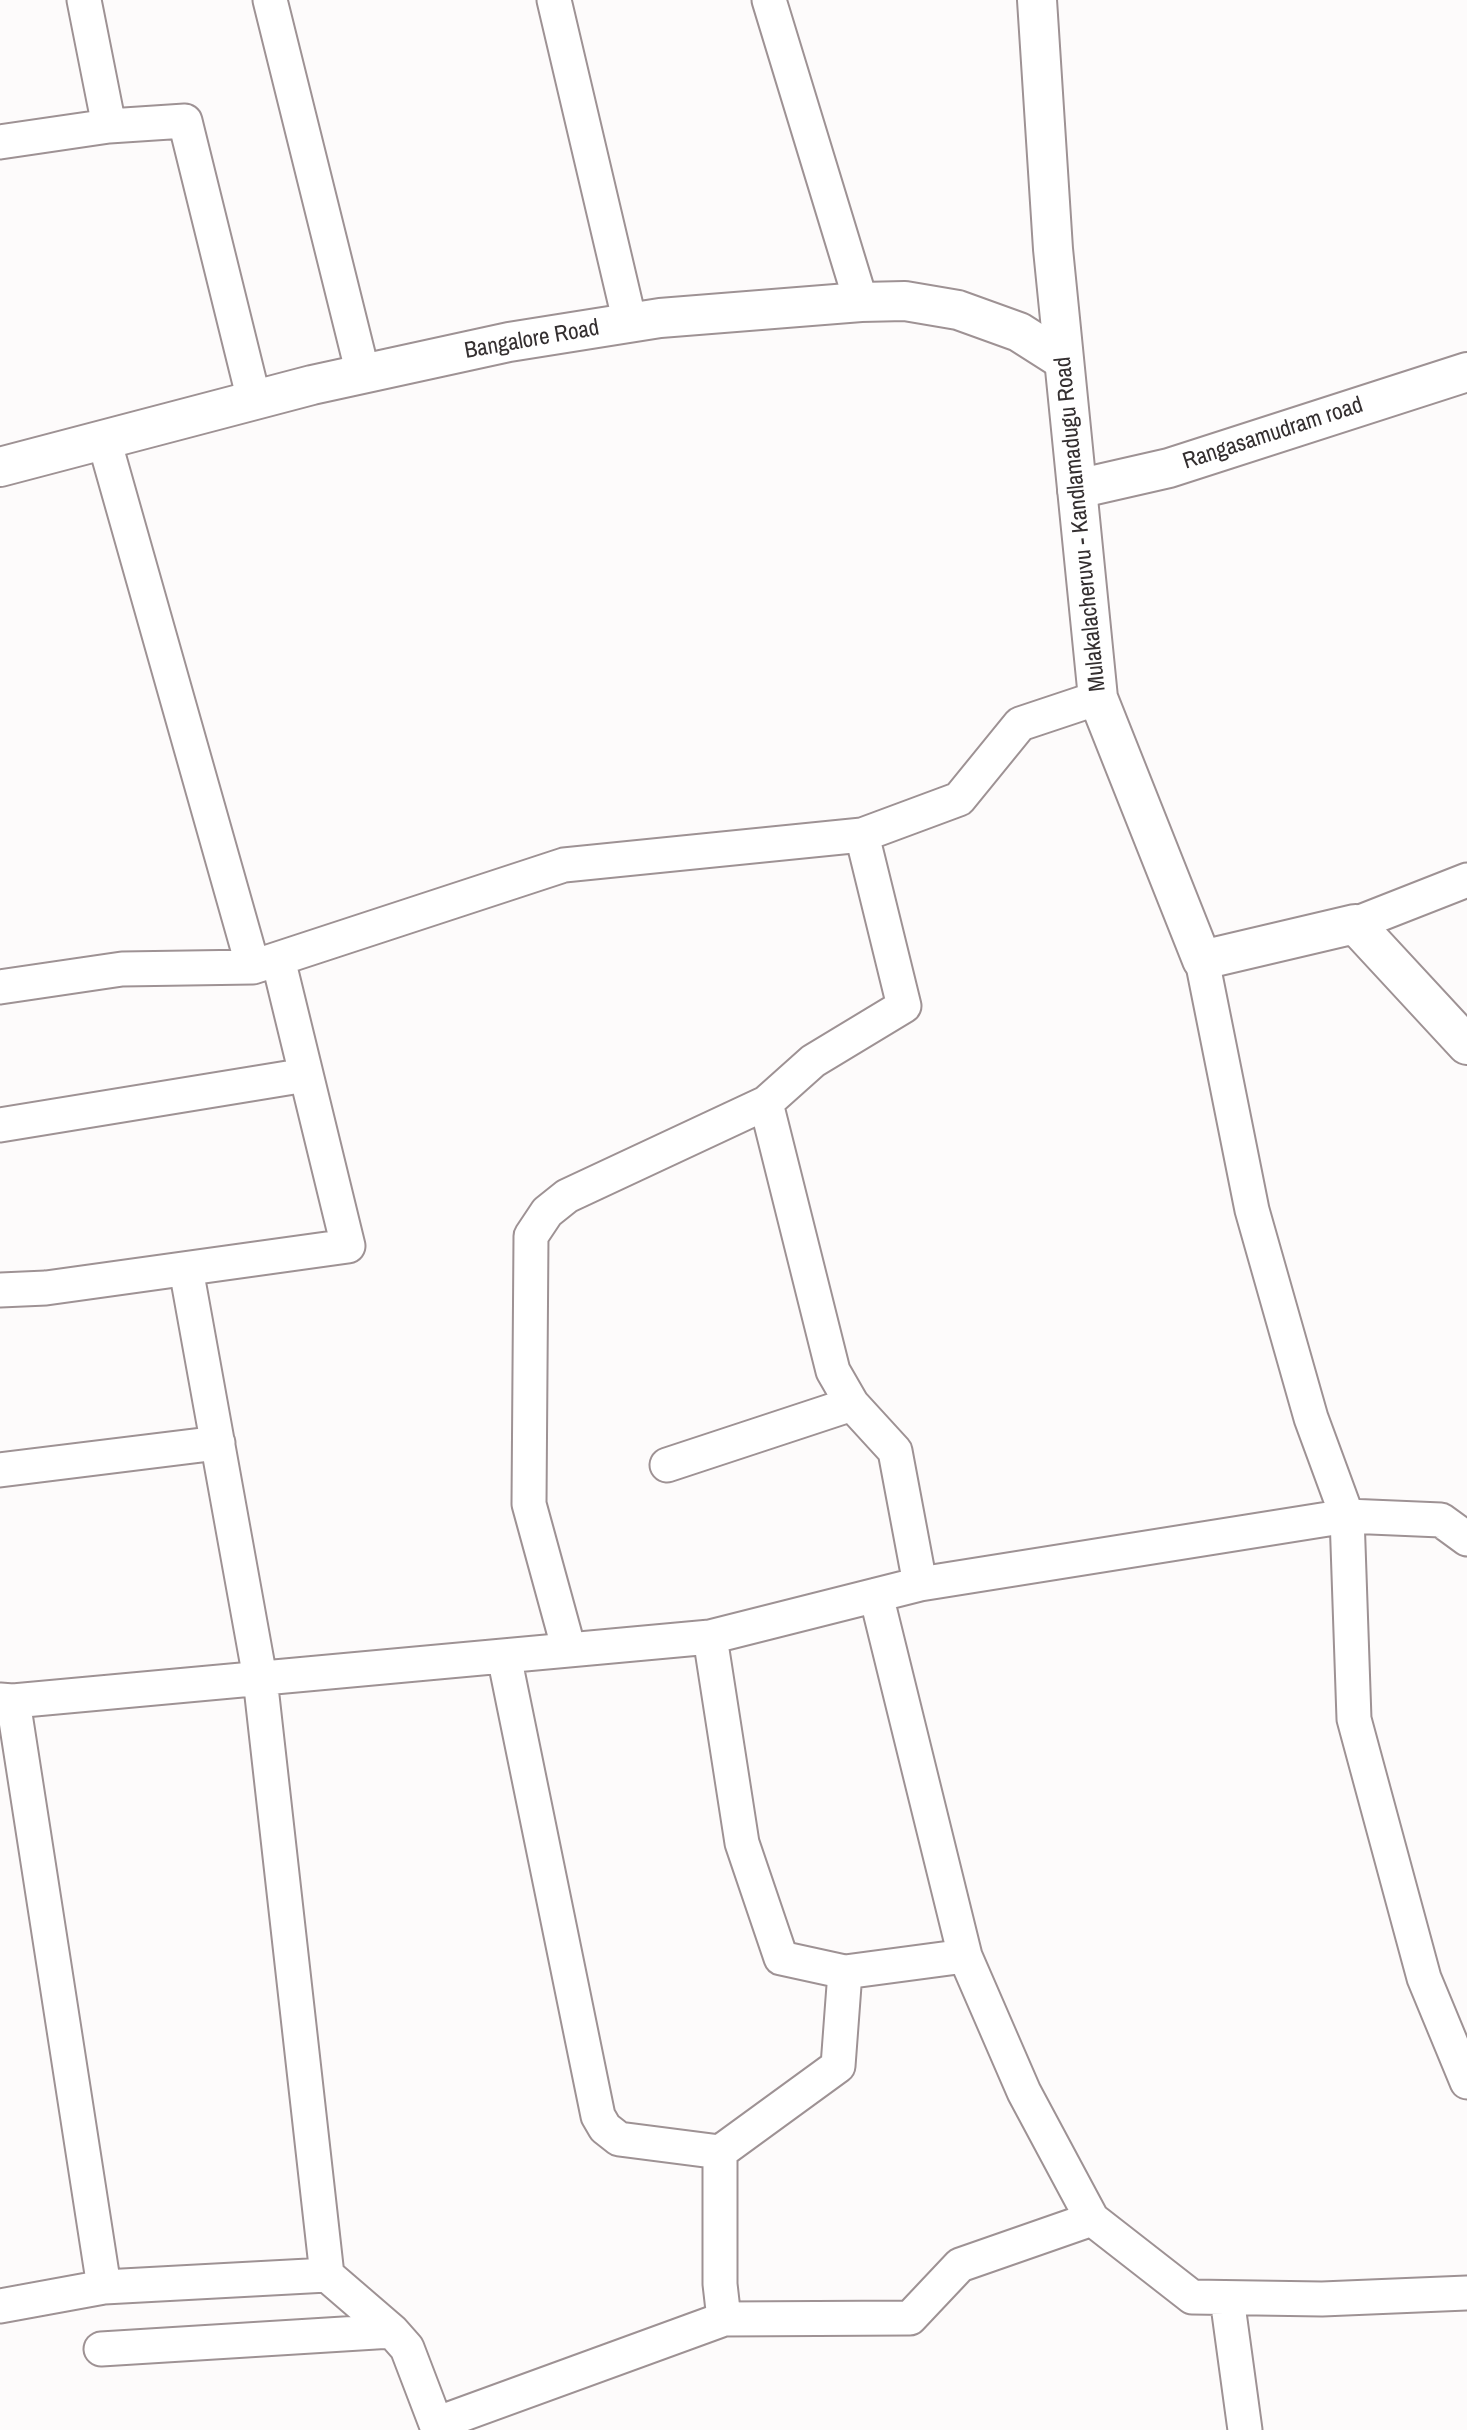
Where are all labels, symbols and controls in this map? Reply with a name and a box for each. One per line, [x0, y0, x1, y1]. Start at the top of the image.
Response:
street label: Bangalore Road [462, 315, 602, 365]
street label: Mulakalacheruvu - Kandlamadugu Road [1050, 355, 1112, 693]
street label: Rangasamudram road [1180, 392, 1366, 476]

